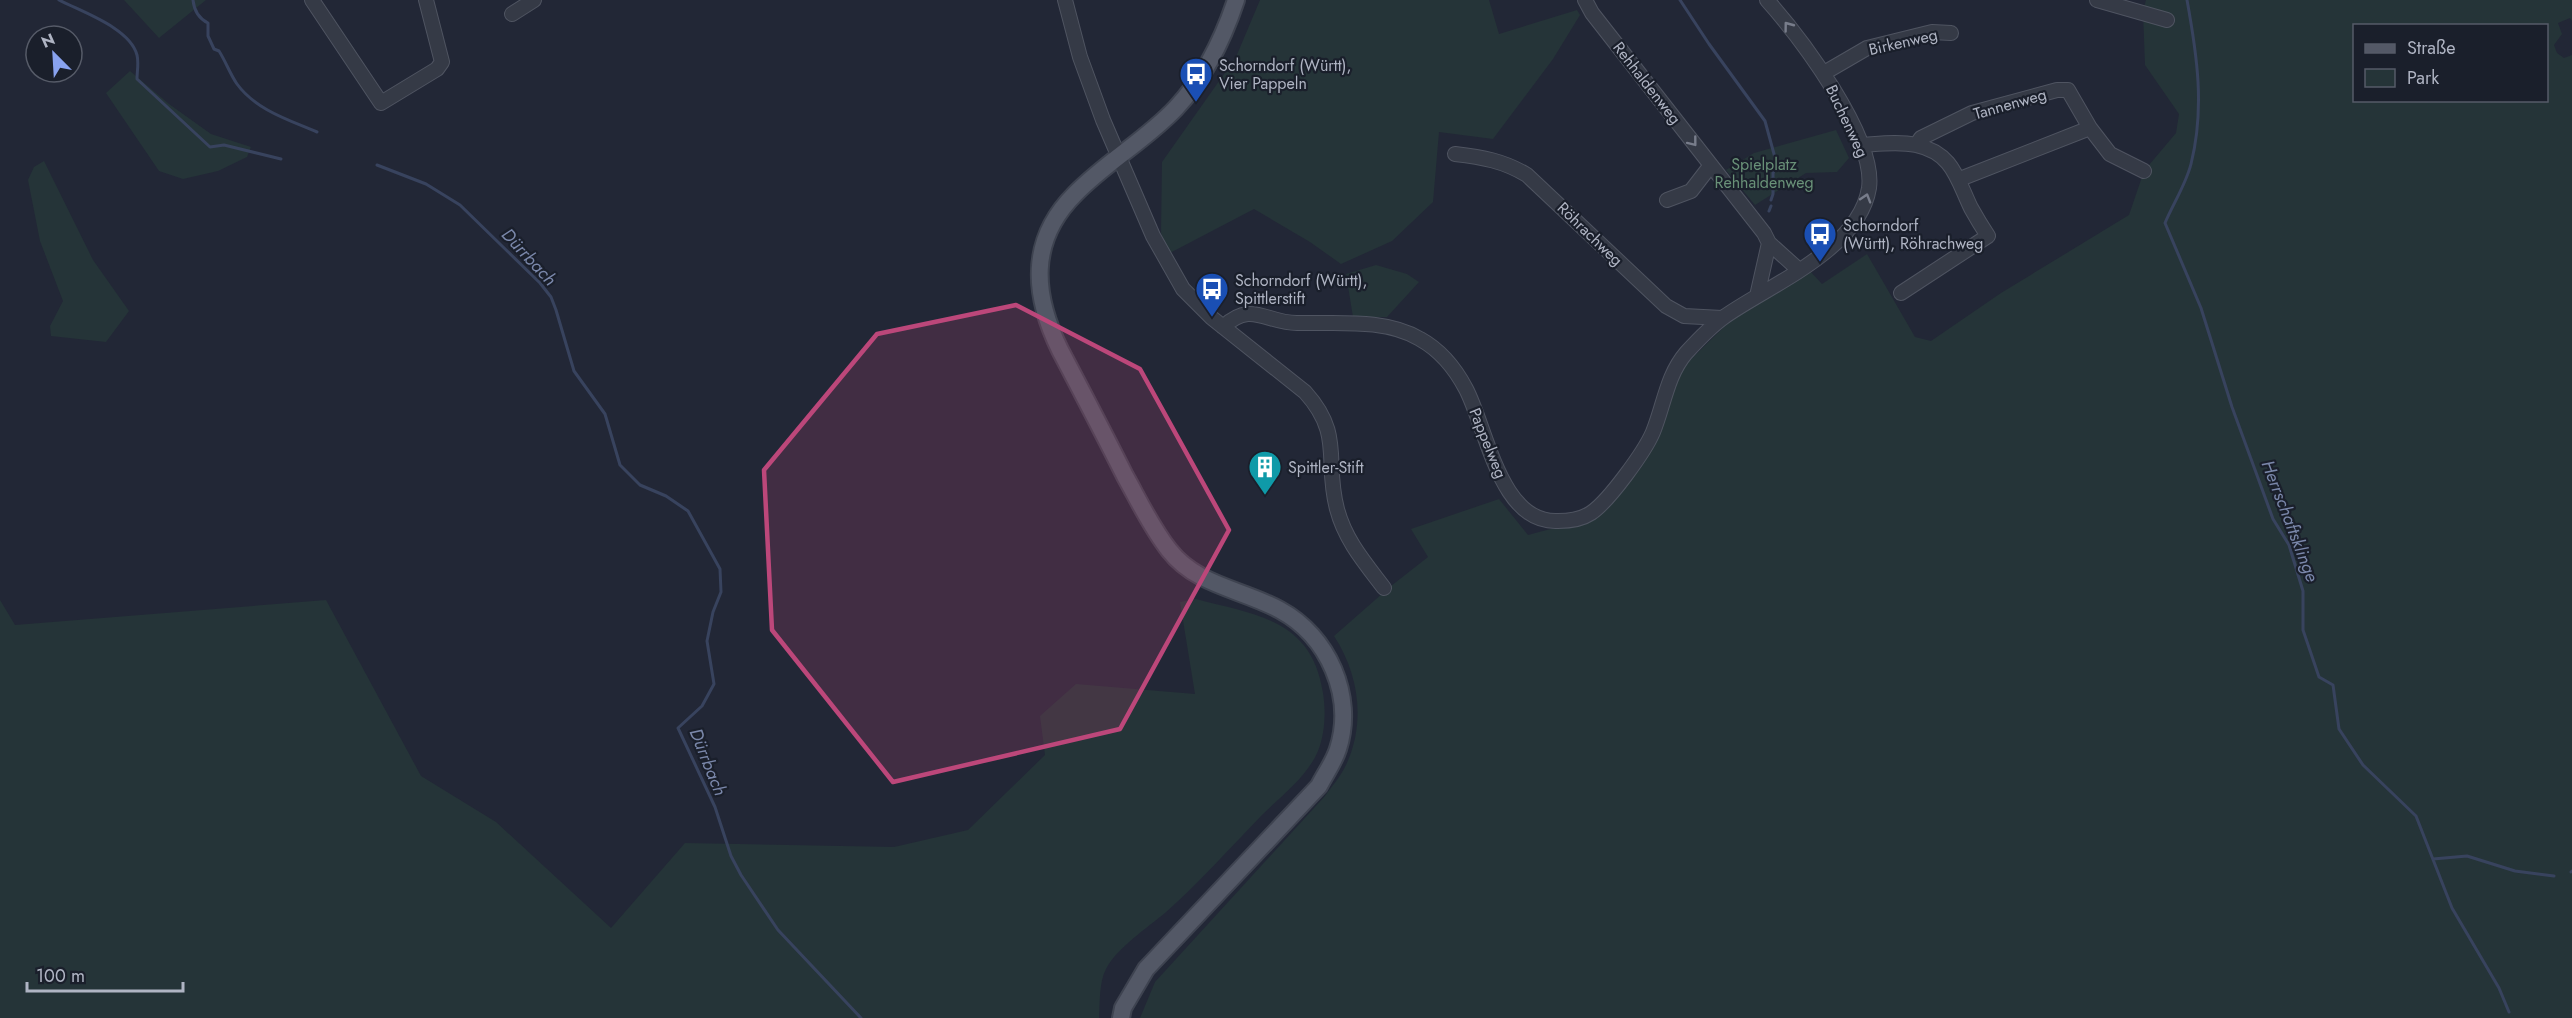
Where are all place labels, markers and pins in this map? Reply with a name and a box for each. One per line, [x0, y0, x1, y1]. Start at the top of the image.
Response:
place label: Schorndorf (Württ), Vier Pappeln [1219, 54, 1351, 95]
bus stop icon: Schorndorf (Württ), Vier Pappeln [1178, 56, 1214, 103]
place label: Schorndorf (Württ), Röhrachweg [1843, 214, 1983, 255]
bus stop icon: Schorndorf (Württ), Röhrachweg [1802, 216, 1838, 263]
place label: Schorndorf (Württ), Spittlerstift [1235, 269, 1367, 310]
bus stop icon: Schorndorf (Württ), Spittlerstift [1194, 271, 1230, 318]
building icon: Spittler-Stift [1247, 449, 1283, 496]
place label: Spittler-Stift [1288, 456, 1364, 479]

